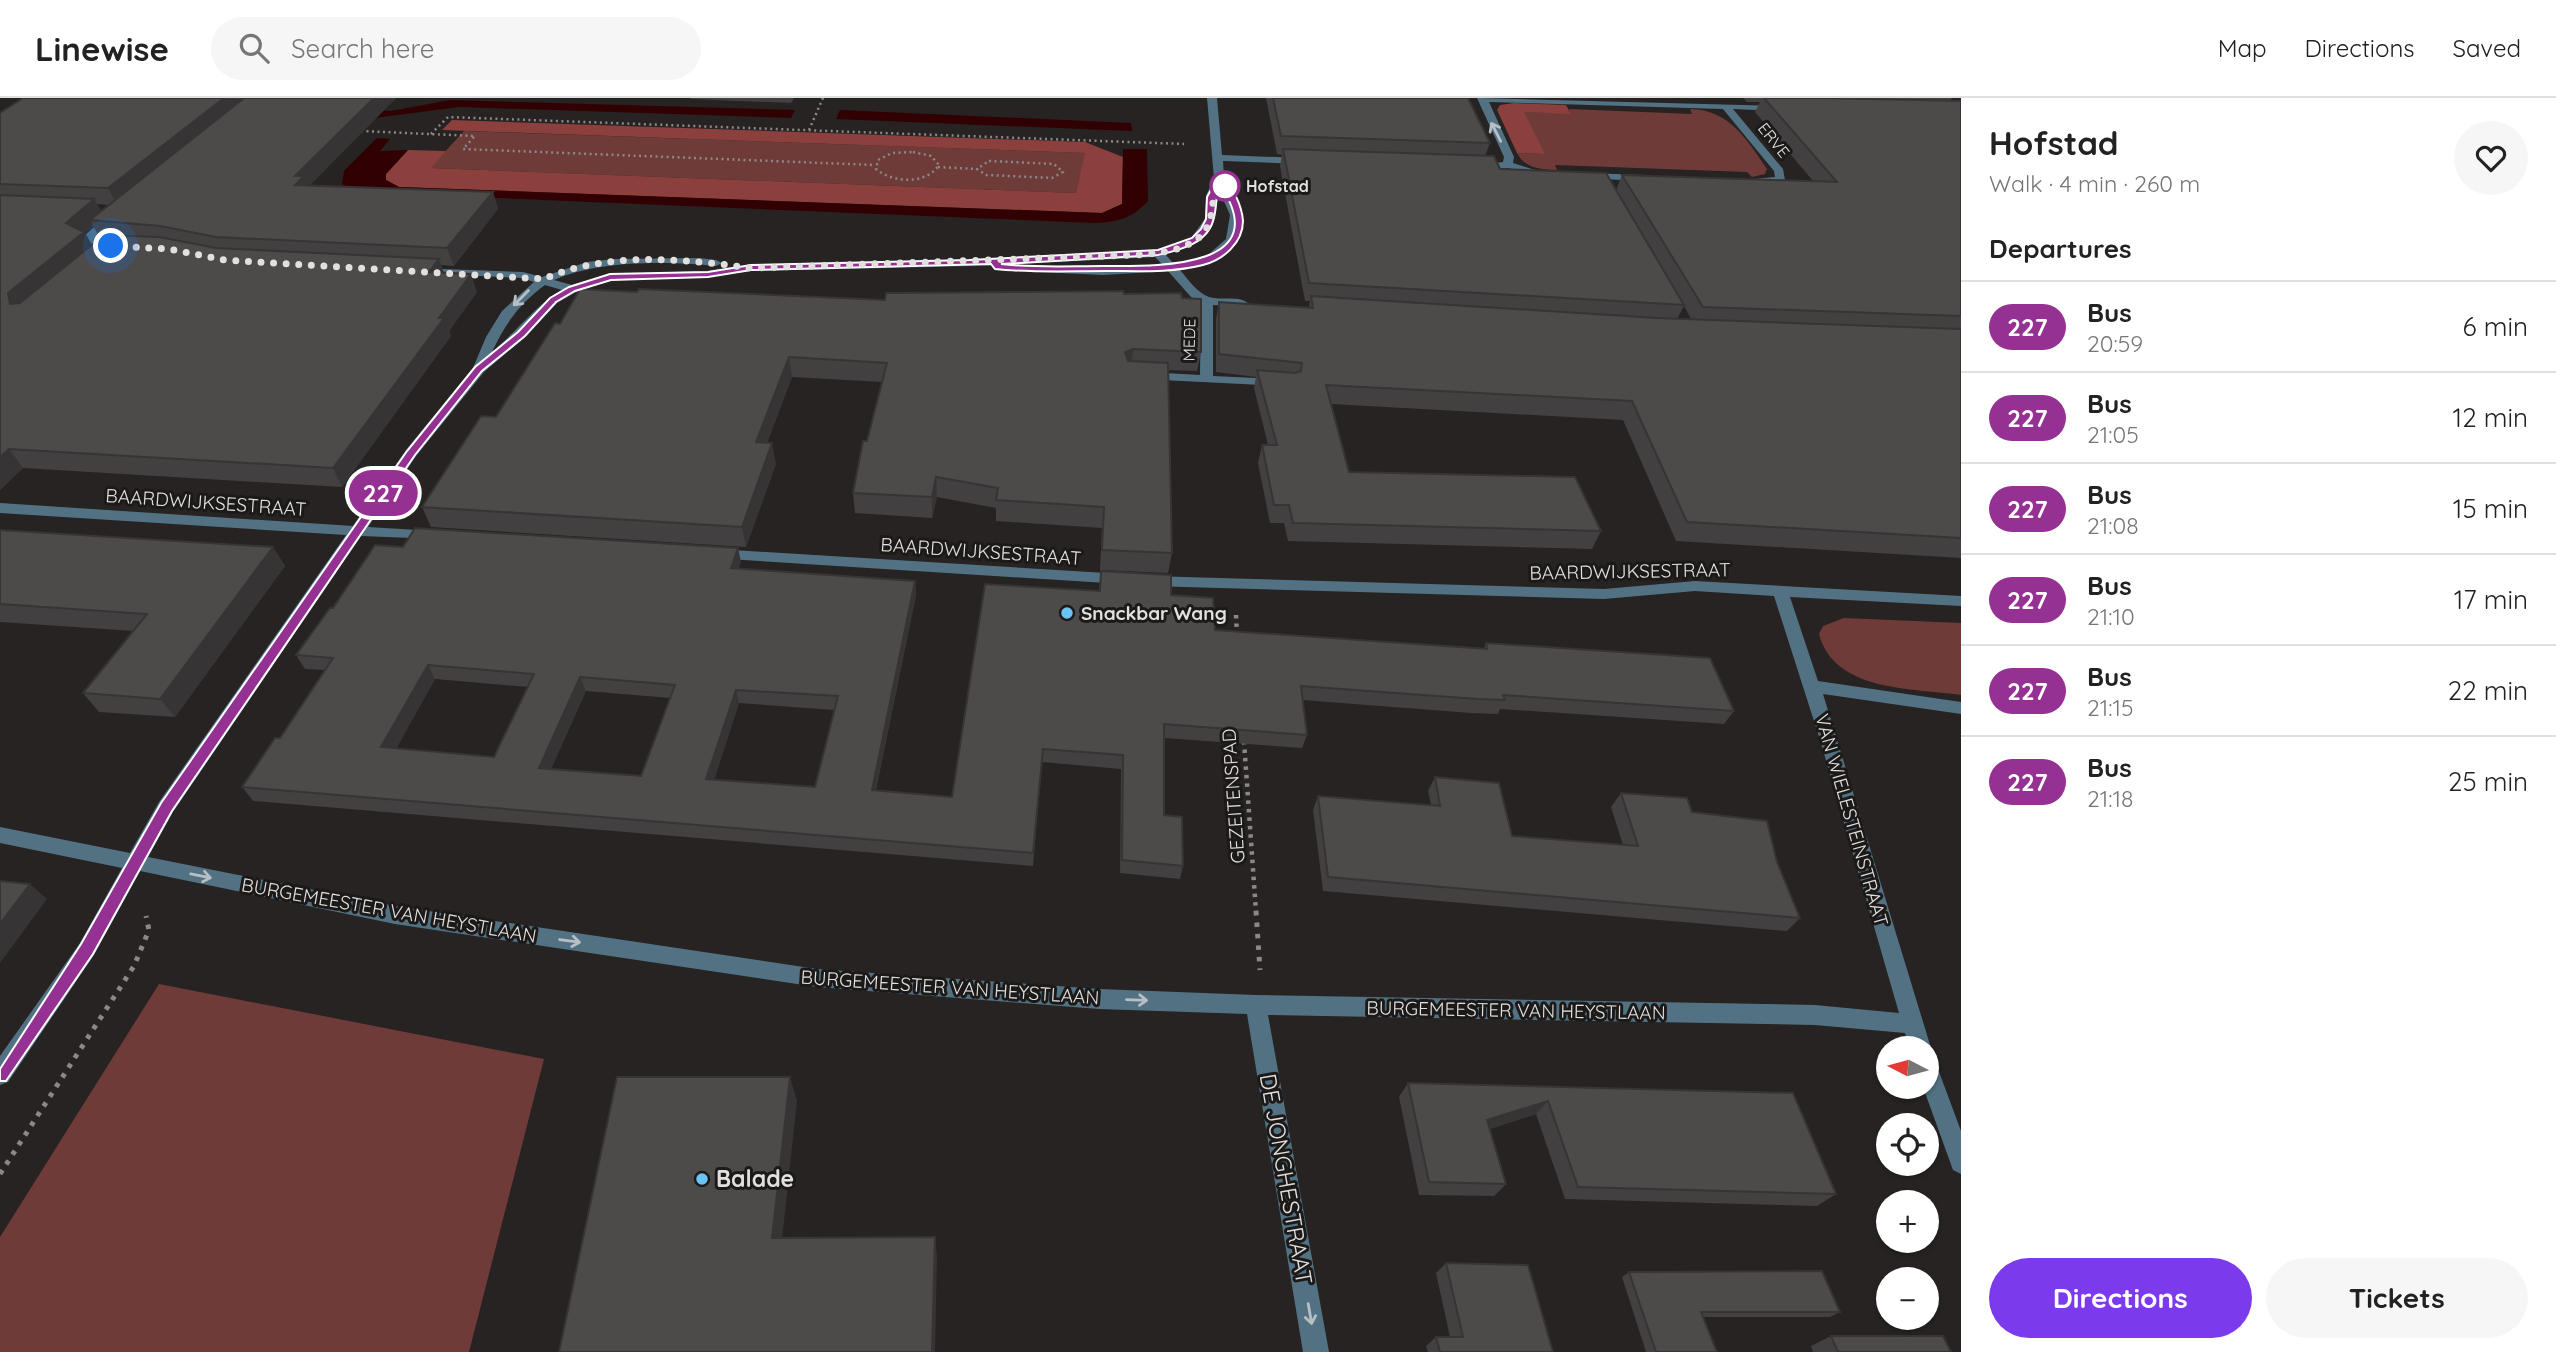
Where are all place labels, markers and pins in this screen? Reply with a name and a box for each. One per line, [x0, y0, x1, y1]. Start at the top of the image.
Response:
marker: Hofstad [1210, 171, 1240, 201]
place label: Hofstad [1246, 176, 1309, 196]
place label: Snackbar Wang [1081, 601, 1227, 625]
marker: Snackbar Wang [1059, 605, 1075, 621]
place label: Balade [716, 1164, 794, 1193]
marker: Balade [694, 1171, 710, 1187]

